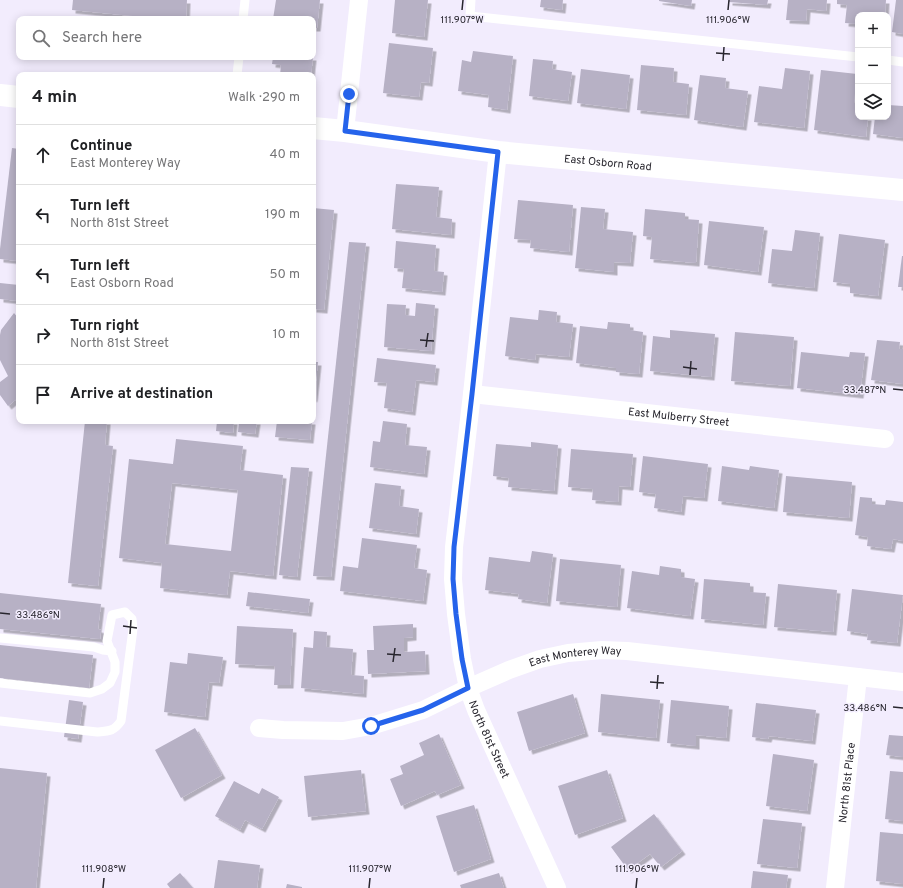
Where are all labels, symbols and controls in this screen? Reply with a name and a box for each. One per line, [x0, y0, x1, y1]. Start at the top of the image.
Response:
map controls [855, 12, 891, 120]
button: + [855, 12, 891, 48]
text: 111.907°W [440, 14, 484, 27]
text: 111.906°W [706, 14, 750, 27]
search box [16, 16, 316, 60]
icon: search [30, 27, 52, 49]
text: Search here [62, 29, 142, 48]
button: − [855, 48, 891, 84]
button: layers [855, 84, 891, 120]
route end [340, 85, 358, 103]
text: 4 min [32, 87, 77, 109]
text: Walk · 290 m [228, 90, 300, 106]
text: Continue [70, 137, 132, 156]
icon: ahead [32, 144, 54, 166]
text: 40 m [270, 147, 300, 163]
street label: East Osborn Road [563, 152, 652, 174]
text: East Monterey Way [70, 156, 181, 172]
text: Turn left [70, 197, 130, 216]
icon: left [32, 204, 54, 226]
text: 190 m [265, 207, 300, 223]
text: North 81st Street [70, 216, 169, 232]
text: Turn left [70, 257, 130, 276]
icon: left [32, 264, 54, 286]
text: 50 m [270, 267, 300, 283]
text: East Osborn Road [70, 276, 174, 292]
text: Turn right [70, 317, 139, 336]
icon: right [32, 324, 54, 346]
text: 10 m [273, 327, 300, 343]
text: North 81st Street [70, 336, 169, 352]
icon: arrive [32, 384, 54, 406]
text: 33.487°N [844, 384, 886, 397]
text: Arrive at destination [70, 385, 213, 404]
street label: East Mulberry Street [627, 405, 730, 430]
text: 33.486°N [16, 609, 60, 622]
street label: East Monterey Way [527, 644, 622, 670]
street label: North 81st Street [465, 699, 512, 781]
text: 33.486°N [843, 702, 887, 715]
route start [362, 717, 380, 735]
street label: North 81st Place [836, 742, 859, 824]
text: 111.908°W [82, 863, 126, 876]
text: 111.907°W [348, 863, 392, 876]
text: 111.906°W [615, 863, 659, 876]

